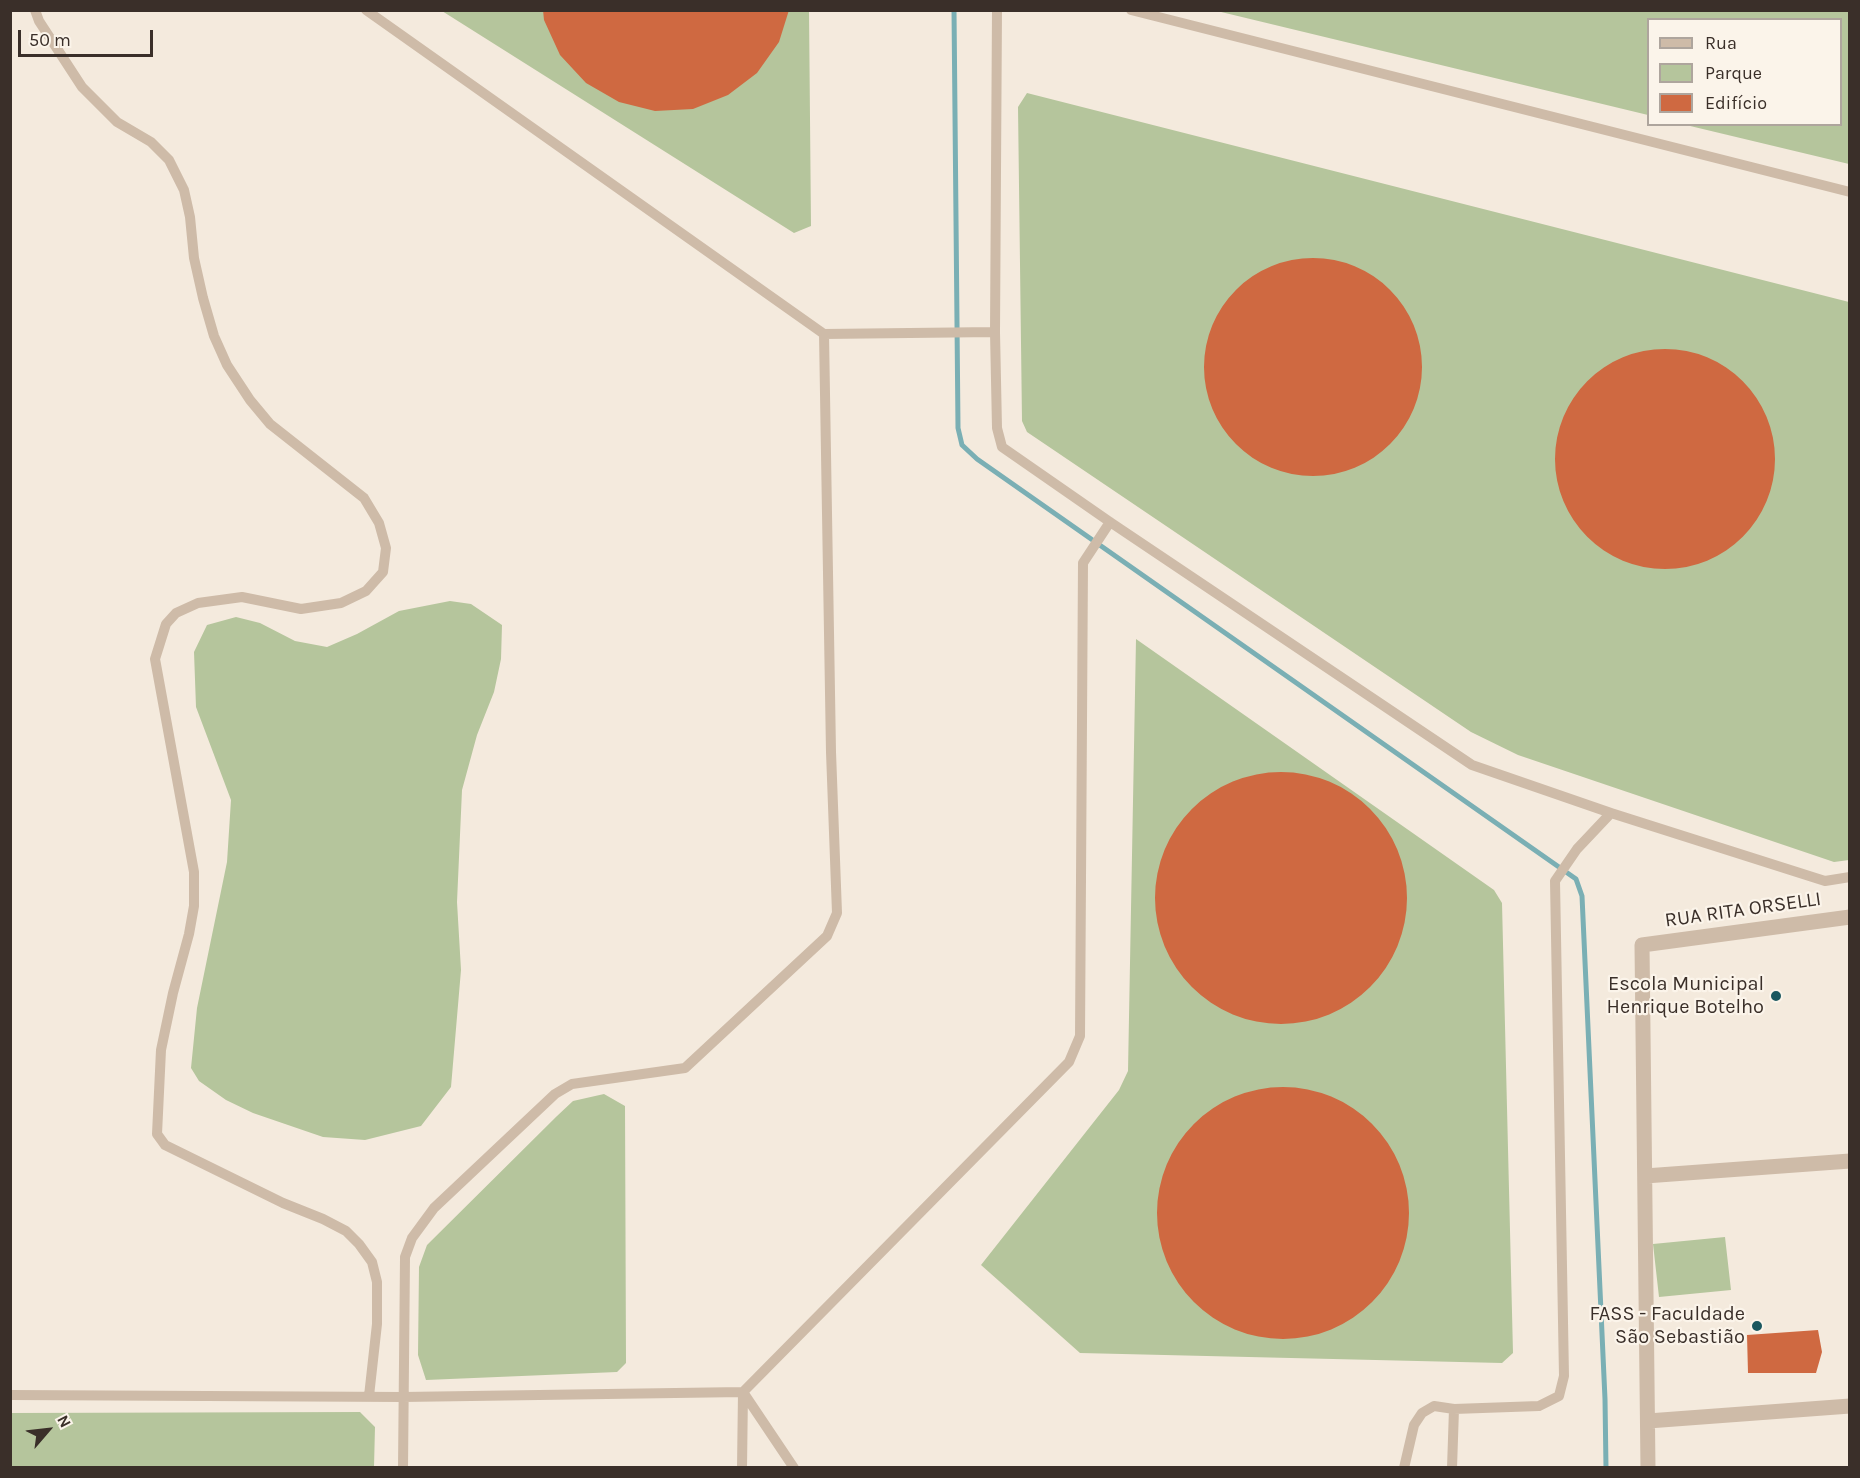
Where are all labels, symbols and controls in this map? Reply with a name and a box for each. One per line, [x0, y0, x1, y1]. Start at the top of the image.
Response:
scale bar [21, 18, 156, 56]
legend [1647, 18, 1842, 126]
text: 50 m [29, 29, 71, 51]
text: Rua [1705, 32, 1737, 54]
text: Parque [1705, 62, 1762, 84]
text: Edifício [1705, 92, 1767, 114]
street label: RUA RITA ORSELLI [1663, 887, 1823, 933]
place label: Escola Municipal Henrique Botelho [1607, 972, 1764, 1019]
marker: Escola Municipal Henrique Botelho [1769, 989, 1783, 1003]
place label: FASS - Faculdade São Sebastião [1590, 1302, 1745, 1349]
marker: FASS - Faculdade São Sebastião [1750, 1319, 1764, 1333]
north arrow [18, 1400, 78, 1460]
text: N [53, 1412, 75, 1431]

